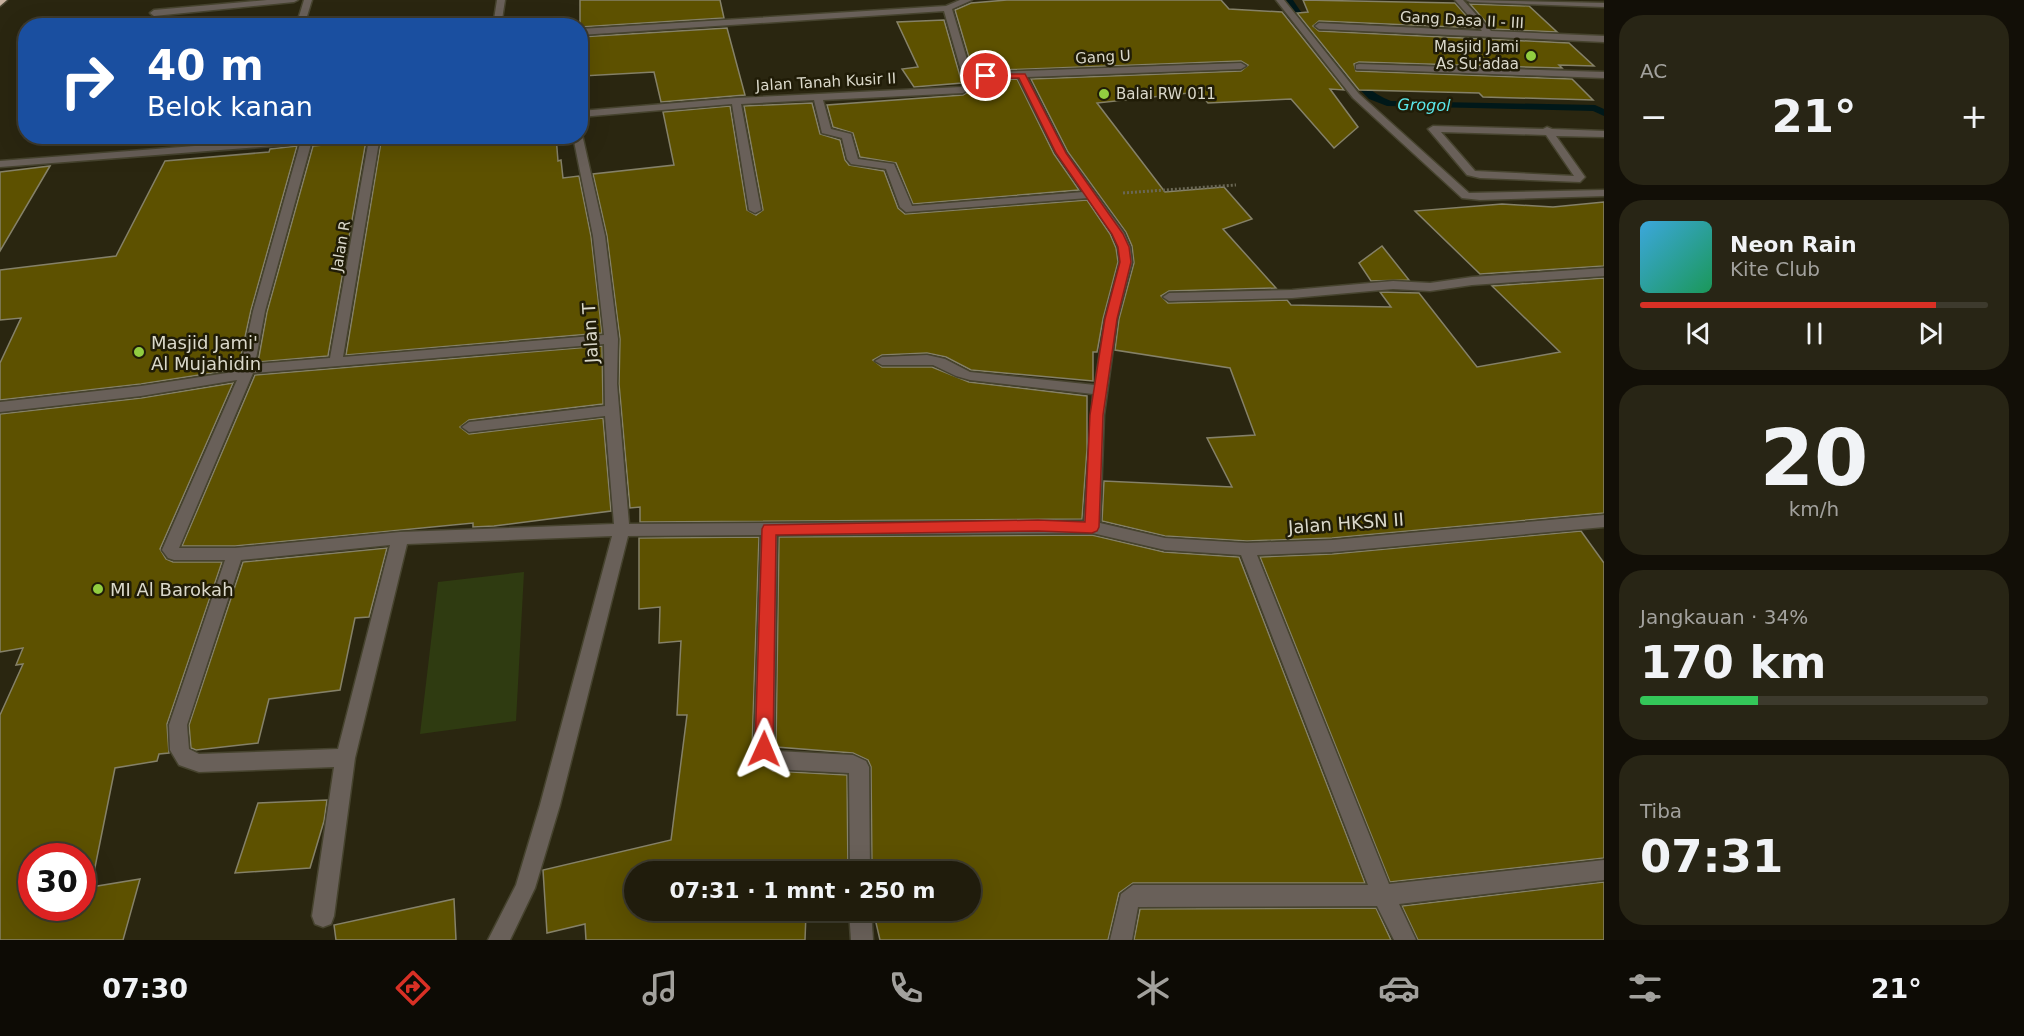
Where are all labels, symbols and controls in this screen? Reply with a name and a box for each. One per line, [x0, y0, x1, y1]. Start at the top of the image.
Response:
street label: Gang Dasa II - III [1400, 8, 1524, 32]
place label: Masjid Jami As Su'adaa [1434, 38, 1519, 73]
text: 40 m [147, 41, 264, 90]
icon: right [48, 42, 126, 120]
street label: Gang U [1075, 47, 1131, 67]
marker: Masjid Jami As Su'adaa [1524, 49, 1538, 63]
pin [960, 50, 1011, 101]
icon: arrive [969, 59, 1002, 92]
text: AC [1640, 59, 1667, 83]
street label: Jalan Tanah Kusir II [754, 69, 897, 95]
place label: Balai RW 011 [1116, 85, 1216, 103]
marker: Balai RW 011 [1097, 87, 1111, 101]
text: 21° [1771, 90, 1857, 143]
text: Belok kanan [147, 91, 313, 122]
water label: Grogol [1397, 95, 1451, 115]
text: − [1640, 97, 1668, 136]
text: + [1960, 97, 1988, 136]
street label: Jalan R [327, 219, 354, 274]
text: Neon Rain [1730, 232, 1857, 257]
text: Kite Club [1730, 257, 1820, 281]
street label: Jalan T [578, 301, 602, 365]
icon: previous [1682, 317, 1715, 350]
icon: pause [1798, 317, 1831, 350]
icon: next [1914, 317, 1947, 350]
place label: Masjid Jami' Al Mujahidin [151, 332, 261, 374]
marker: Masjid Jami' Al Mujahidin [132, 345, 146, 359]
text: 20 [1760, 413, 1868, 503]
text: km/h [1789, 497, 1839, 521]
street label: Jalan HKSN II [1286, 508, 1405, 538]
place label: MI Al Barokah [110, 579, 234, 600]
marker: MI Al Barokah [91, 582, 105, 596]
text: Jangkauan · 34% [1640, 605, 1808, 629]
text: 170 km [1640, 636, 1826, 689]
position arrow [732, 717, 796, 781]
text: Tiba [1640, 799, 1682, 823]
text: 07:31 [1640, 830, 1783, 883]
speed limit sign: 30 [18, 843, 96, 921]
text: 07:31 · 1 mnt · 250 m [670, 878, 935, 903]
icon: directions [392, 967, 434, 1009]
icon: music [639, 967, 681, 1009]
icon: phone [885, 967, 927, 1009]
icon: climate [1132, 967, 1174, 1009]
icon: car [1378, 967, 1420, 1009]
icon: filters [1624, 967, 1666, 1009]
text: 07:30 [102, 973, 188, 1004]
text: 21° [1871, 973, 1922, 1004]

